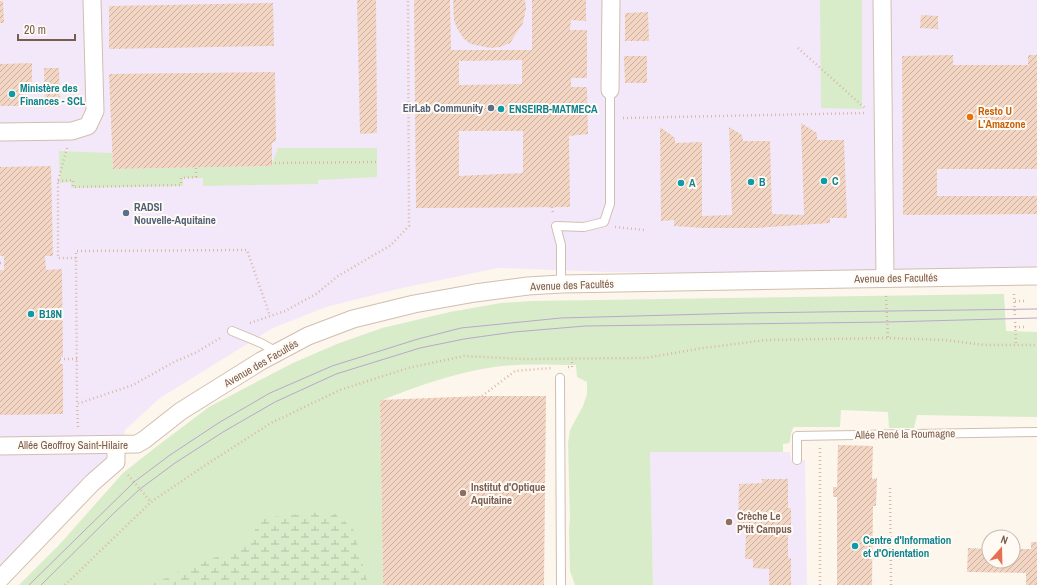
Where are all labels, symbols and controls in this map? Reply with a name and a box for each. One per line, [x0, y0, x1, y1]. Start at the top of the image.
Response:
scale bar [18, 16, 75, 42]
text: 20 m [24, 22, 46, 38]
place label: Ministère des Finances - SCL [20, 81, 86, 108]
marker: Ministère des Finances - SCL [7, 89, 17, 99]
place label: EirLab Community [403, 101, 483, 115]
place label: ENSEIRB-MATMECA [509, 102, 598, 116]
marker: EirLab Community [486, 103, 496, 113]
marker: ENSEIRB-MATMECA [496, 104, 506, 114]
place label: Resto U L’Amazone [978, 104, 1026, 131]
marker: Resto U L’Amazone [965, 112, 975, 122]
place label: C [832, 174, 839, 188]
place label: B [759, 175, 766, 189]
place label: A [689, 176, 696, 190]
marker: C [819, 176, 829, 186]
marker: B [746, 177, 756, 187]
marker: A [676, 178, 686, 188]
place label: RADSI Nouvelle-Aquitaine [134, 200, 216, 227]
marker: RADSI Nouvelle-Aquitaine [121, 208, 131, 218]
street label: Avenue des Facultés [853, 270, 938, 286]
street label: Avenue des Facultés [529, 277, 615, 293]
place label: B18N [39, 307, 62, 321]
marker: B18N [26, 309, 36, 319]
street label: Avenue des Facultés [220, 336, 301, 390]
street label: Allée René la Roumagne [854, 426, 955, 442]
street label: Allée Geoffroy Saint-Hilaire [17, 438, 128, 452]
place label: Institut d'Optique Aquitaine [471, 480, 545, 507]
marker: Institut d'Optique Aquitaine [458, 488, 468, 498]
place label: Crèche Le P'tit Campus [737, 509, 792, 536]
marker: Crèche Le P'tit Campus [724, 517, 734, 527]
north arrow [981, 529, 1021, 569]
text: N [999, 532, 1010, 547]
place label: Centre d'Information et d'Orientation [863, 533, 951, 560]
marker: Centre d'Information et d'Orientation [850, 541, 860, 551]

